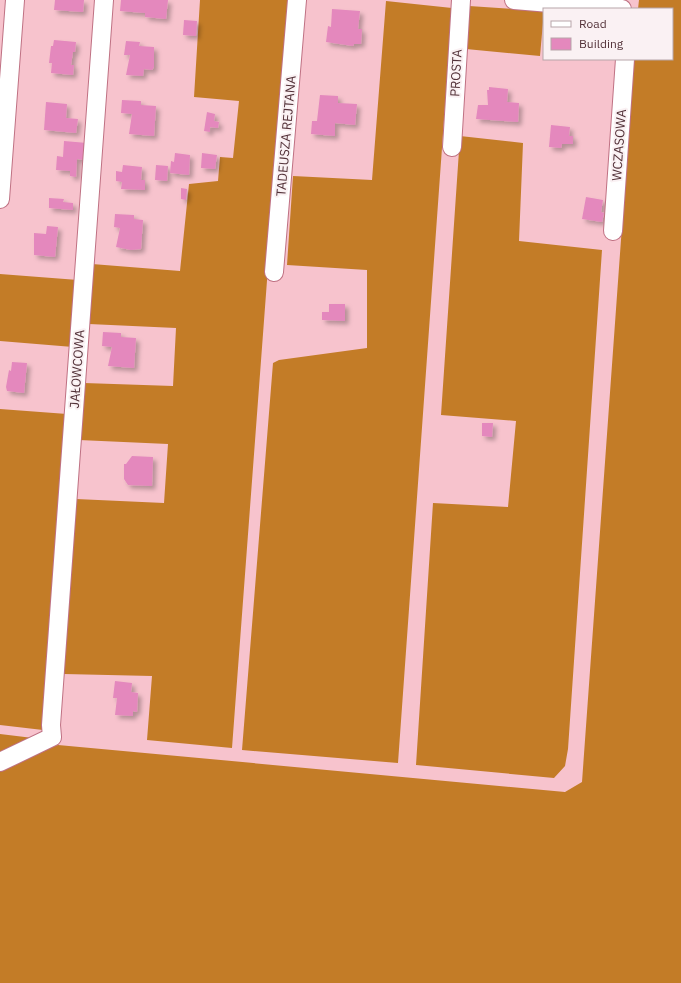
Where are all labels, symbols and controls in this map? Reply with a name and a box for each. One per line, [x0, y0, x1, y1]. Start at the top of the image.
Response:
legend [543, 8, 673, 60]
text: Road [579, 16, 607, 31]
text: Building [579, 36, 624, 51]
street label: PROSTA [446, 48, 466, 97]
street label: TADEUSZA REJTANA [272, 74, 300, 197]
street label: WCZASOWA [608, 108, 630, 182]
street label: JAŁOWCOWA [66, 328, 88, 409]

